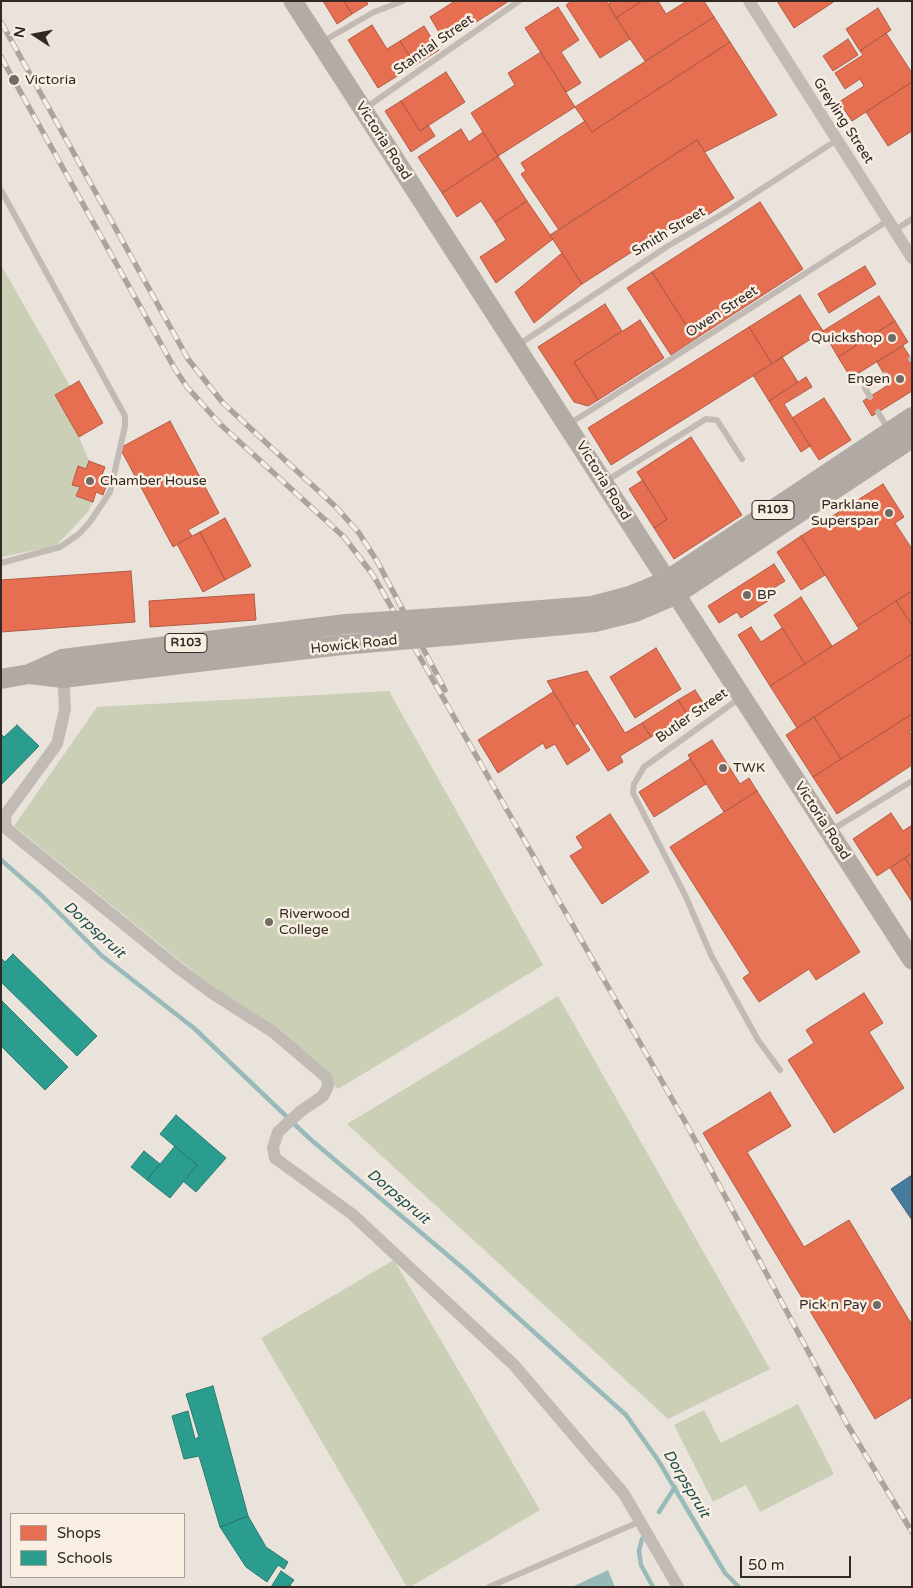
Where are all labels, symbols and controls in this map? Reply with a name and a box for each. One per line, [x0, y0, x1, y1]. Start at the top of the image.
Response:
north arrow [10, 10, 60, 60]
street label: Stantial Street [391, 11, 477, 79]
text: N [10, 25, 29, 39]
place label: Victoria [25, 72, 76, 88]
marker: Victoria [7, 73, 21, 87]
street label: Greyling Street [809, 75, 877, 167]
street label: Victoria Road [351, 99, 415, 183]
street label: Smith Street [629, 204, 709, 260]
street label: Owen Street [683, 282, 761, 342]
place label: Quickshop [811, 330, 882, 346]
marker: Quickshop [886, 332, 898, 344]
place label: Engen [847, 371, 890, 387]
marker: Engen [894, 373, 906, 385]
street label: Victoria Road [572, 438, 634, 524]
place label: Chamber House [100, 473, 207, 489]
marker: Chamber House [84, 475, 96, 487]
place label: Parklane Superspar [811, 497, 879, 530]
road number: R103 [752, 500, 794, 520]
marker: Parklane Superspar [883, 507, 895, 519]
place label: BP [757, 587, 776, 603]
marker: BP [741, 589, 753, 601]
street label: Howick Road [310, 632, 398, 658]
road number: R103 [165, 634, 207, 652]
street label: Butler Street [653, 685, 731, 747]
place label: TWK [733, 760, 765, 776]
marker: TWK [717, 762, 729, 774]
street label: Victoria Road [790, 779, 854, 863]
water label: Dorpspruit [60, 898, 128, 962]
place label: Riverwood College [279, 906, 350, 939]
marker: Riverwood College [263, 916, 275, 928]
water label: Dorpspruit [363, 1166, 433, 1228]
place label: Pick n Pay [799, 1297, 867, 1313]
marker: Pick n Pay [871, 1299, 883, 1311]
water label: Dorpspruit [659, 1447, 713, 1521]
legend [10, 1513, 185, 1578]
text: Shops [57, 1524, 101, 1542]
scale bar [743, 1546, 854, 1578]
text: Schools [57, 1549, 113, 1567]
text: 50 m [748, 1556, 785, 1574]

